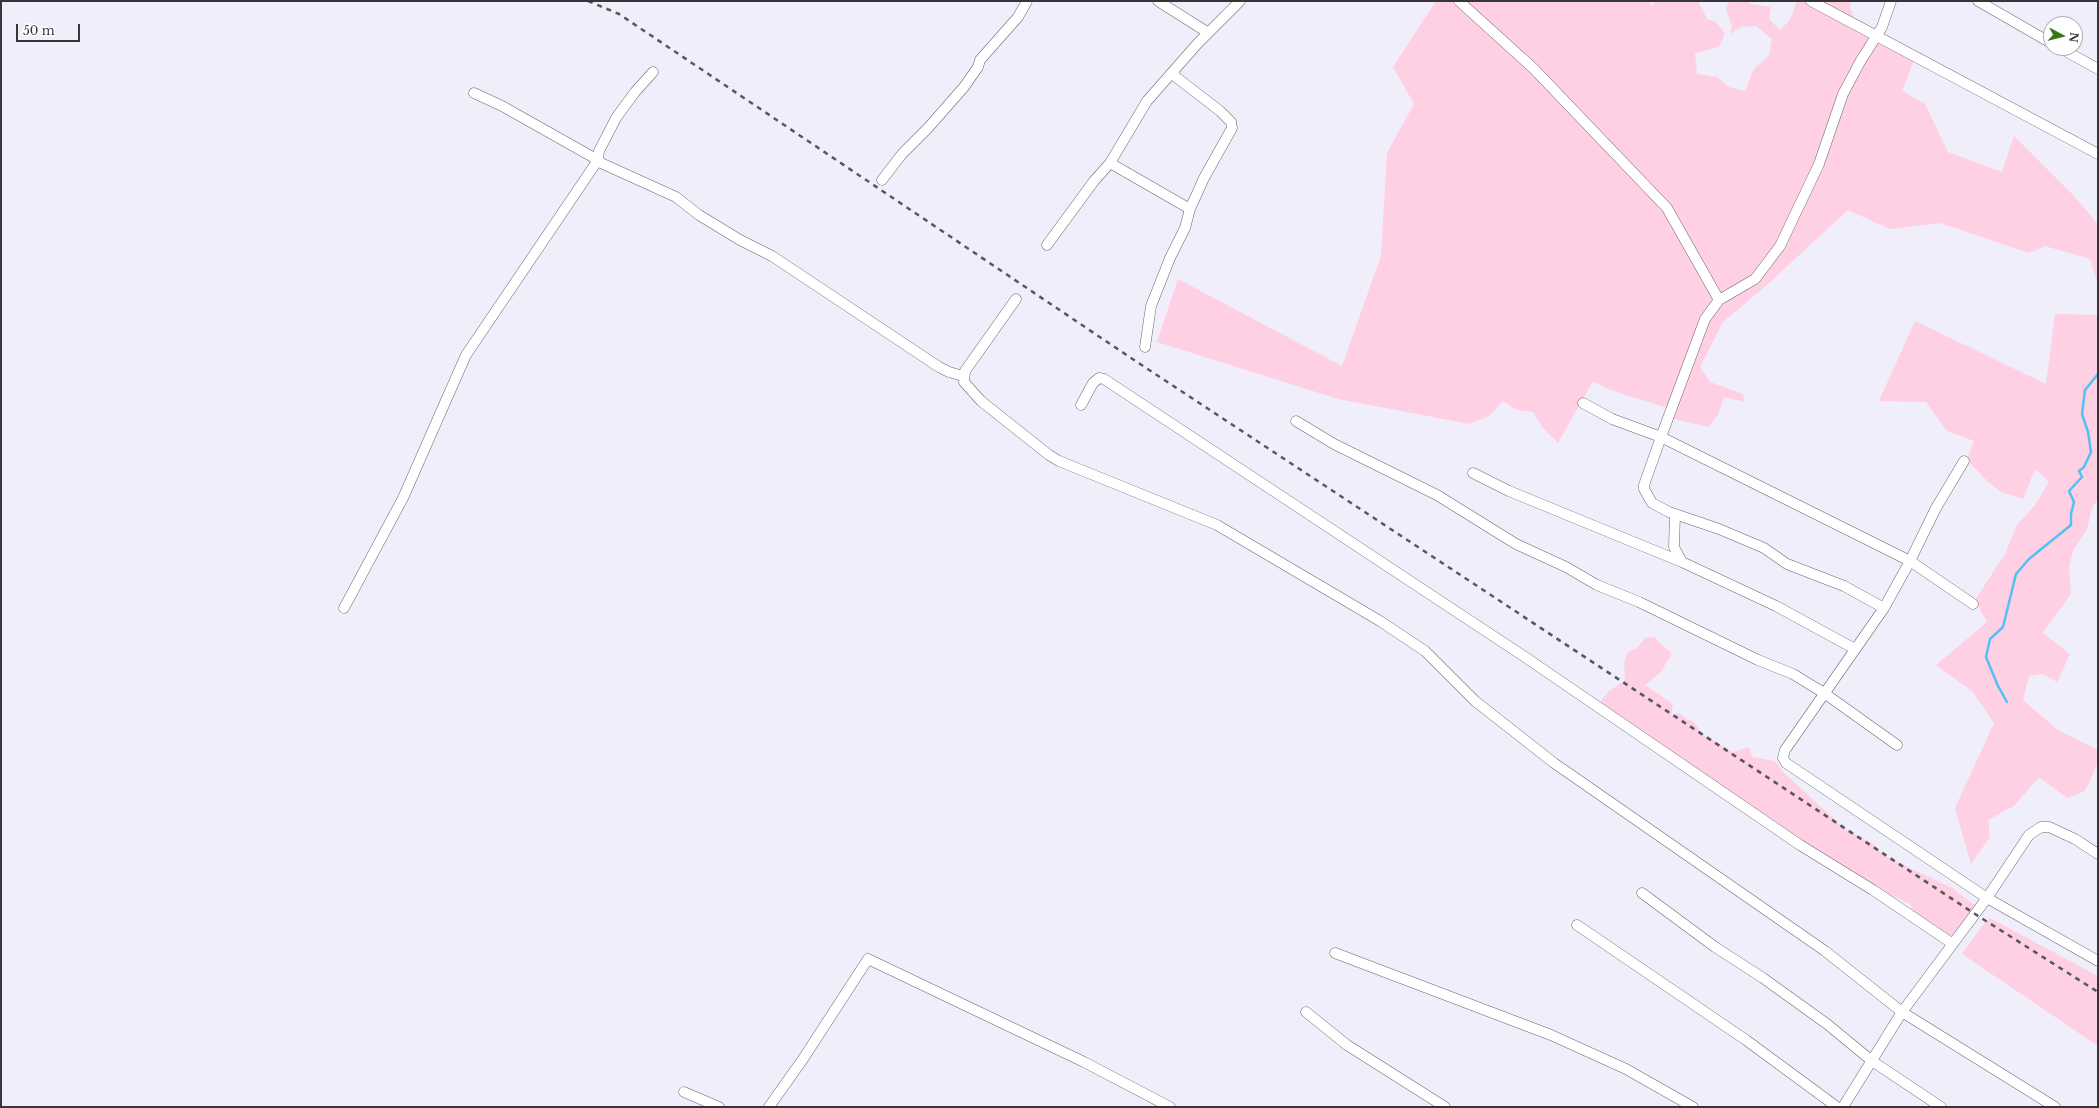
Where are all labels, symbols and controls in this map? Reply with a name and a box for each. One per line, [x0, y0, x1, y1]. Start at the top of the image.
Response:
scale bar [18, 16, 82, 42]
north arrow [2043, 16, 2083, 56]
text: 50 m [23, 23, 55, 38]
text: N [2066, 31, 2081, 43]

